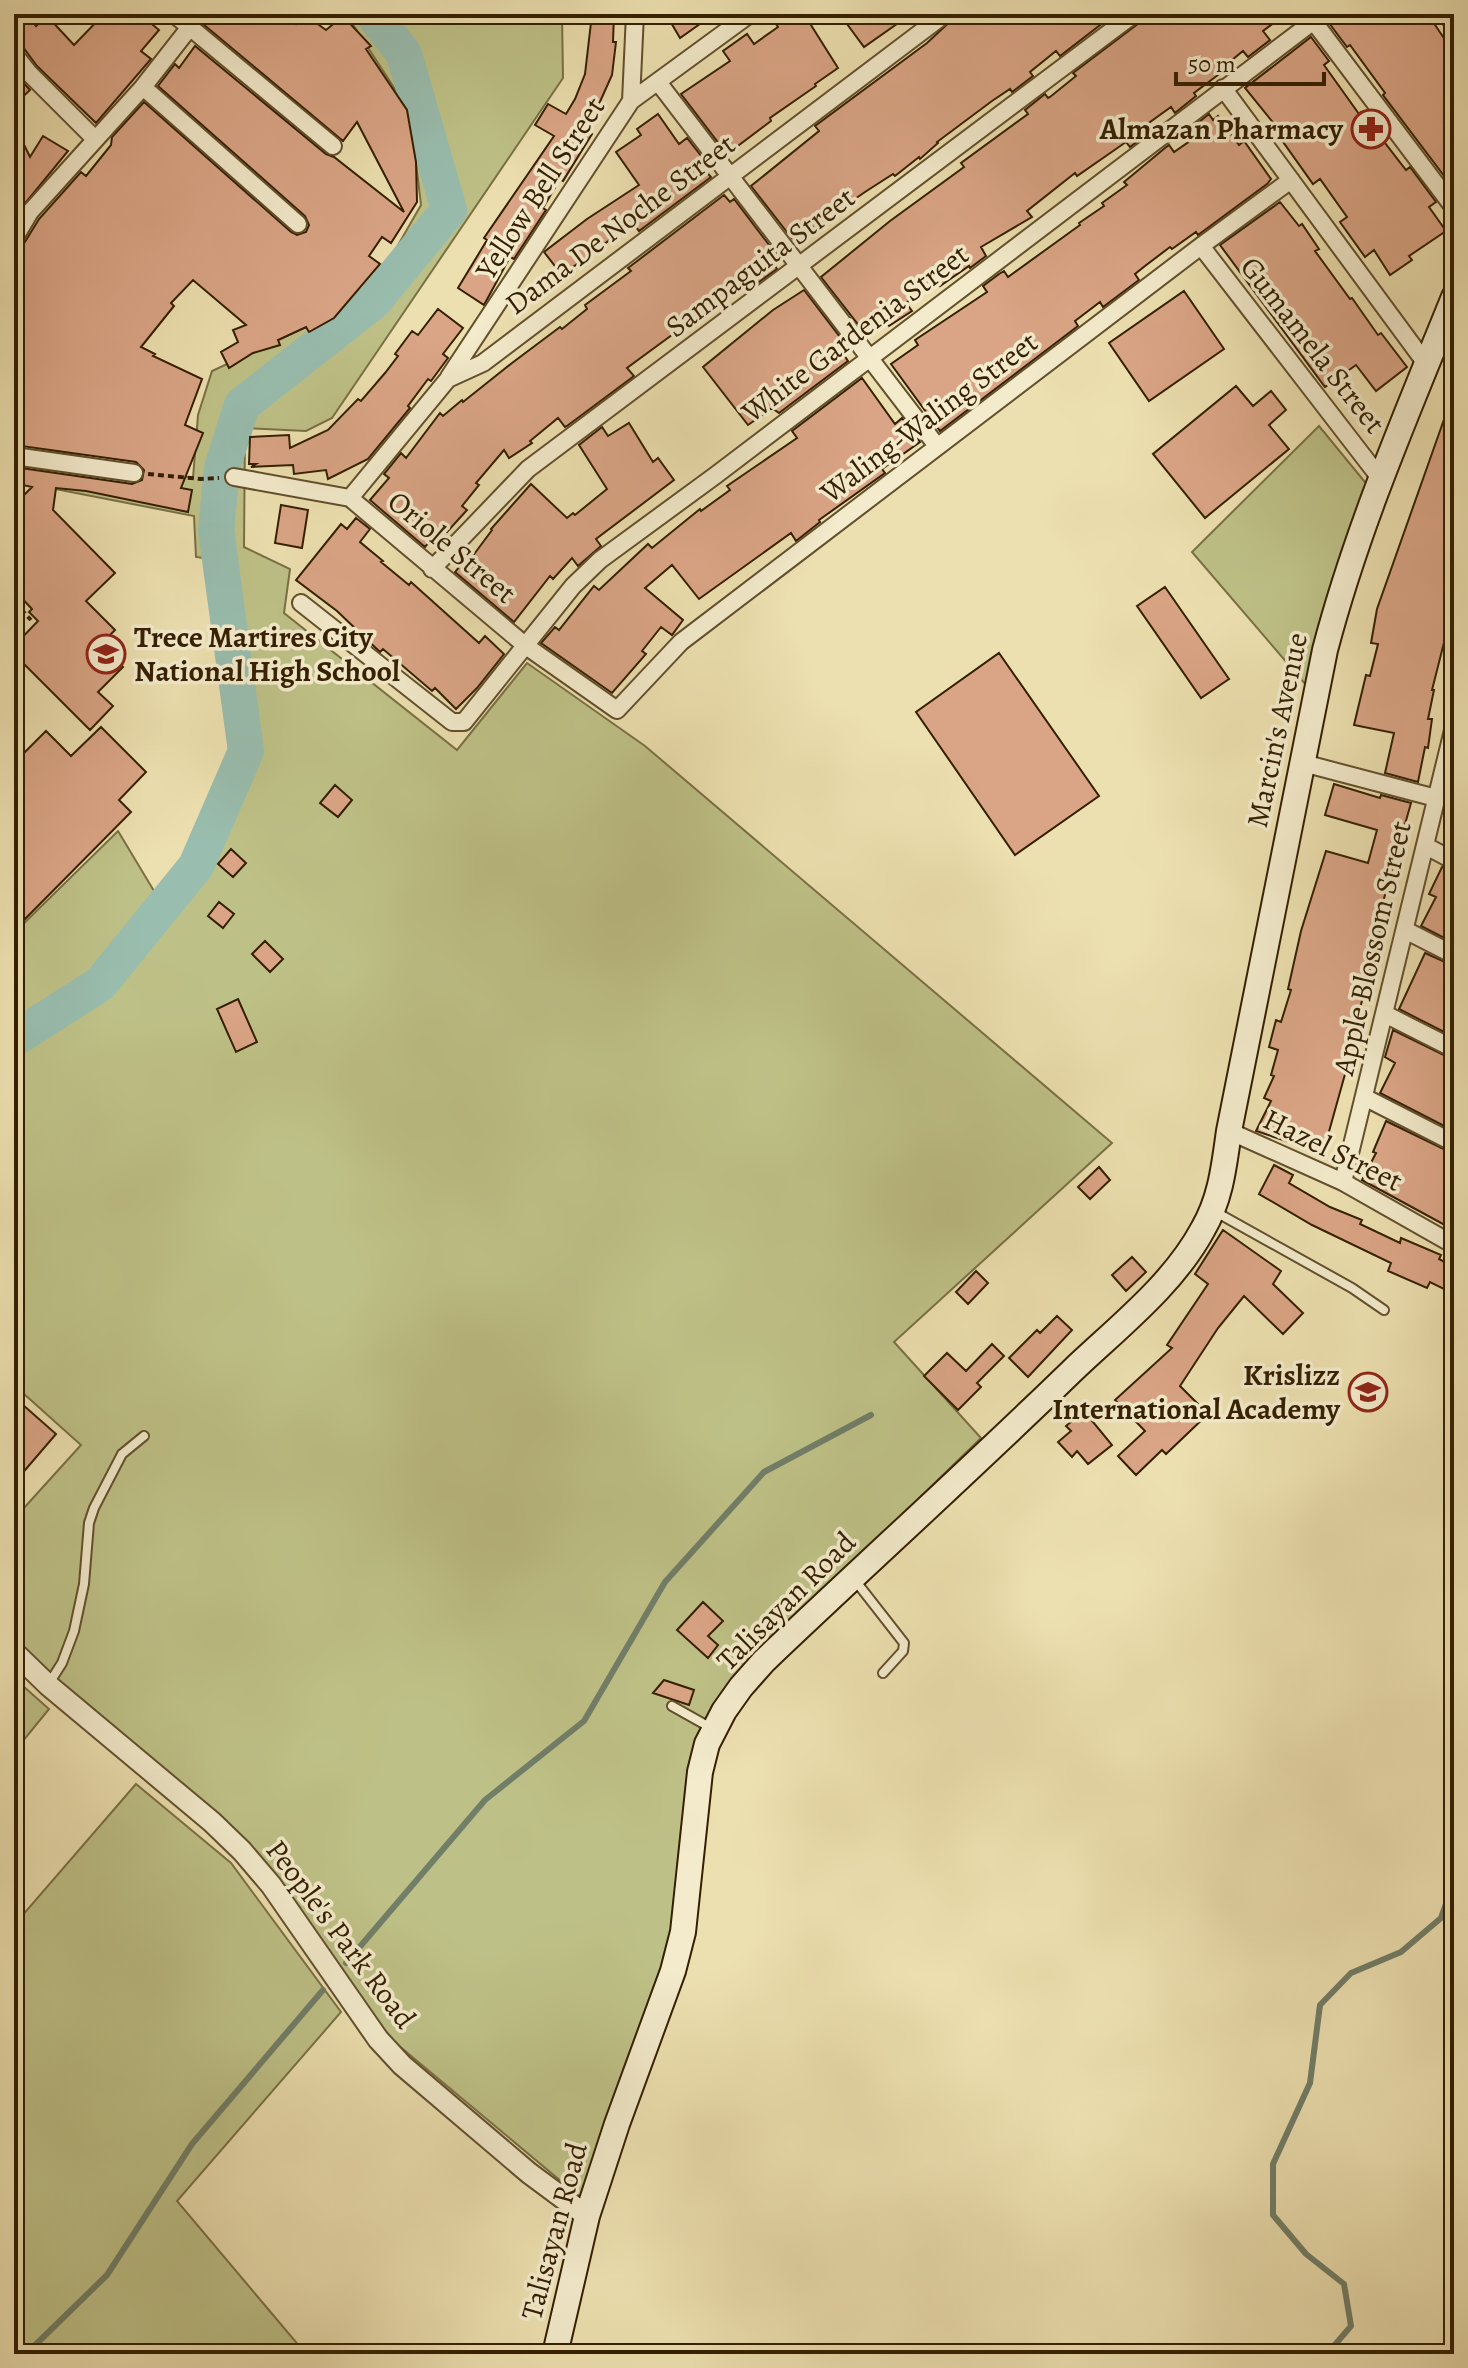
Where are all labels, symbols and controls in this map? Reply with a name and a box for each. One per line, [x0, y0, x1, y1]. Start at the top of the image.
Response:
scale bar [1176, 36, 1324, 86]
text: 50 m [1188, 48, 1236, 80]
street label: Yellow Bell Street [465, 89, 614, 288]
pharmacy icon: Almazan Pharmacy [1350, 108, 1392, 150]
place label: Almazan Pharmacy [1099, 109, 1344, 149]
street label: Dama De Noche Street [497, 124, 743, 324]
street label: Sampaguita Street [657, 178, 863, 346]
street label: White Gardenia Street [733, 234, 977, 432]
street label: Gumamela Street [1231, 248, 1395, 442]
street label: Waling-Waling Street [811, 322, 1046, 513]
street label: Oriole Street [379, 482, 525, 613]
place label: Trece Martires City National High School [134, 617, 400, 691]
street label: Marcin's Avenue [1237, 629, 1317, 831]
school or university icon: Trece Martires City National High School [85, 633, 127, 675]
street label: Apple Blossom Street [1323, 817, 1421, 1080]
street label: Hazel Street [1257, 1099, 1409, 1201]
place label: Krislizz International Academy [1052, 1355, 1341, 1429]
school or university icon: Krislizz International Academy [1347, 1371, 1389, 1413]
street label: Talisayan Road [708, 1522, 865, 1679]
street label: People's Park Road [257, 1831, 426, 2037]
street label: Talisayan Road [511, 2137, 597, 2324]

